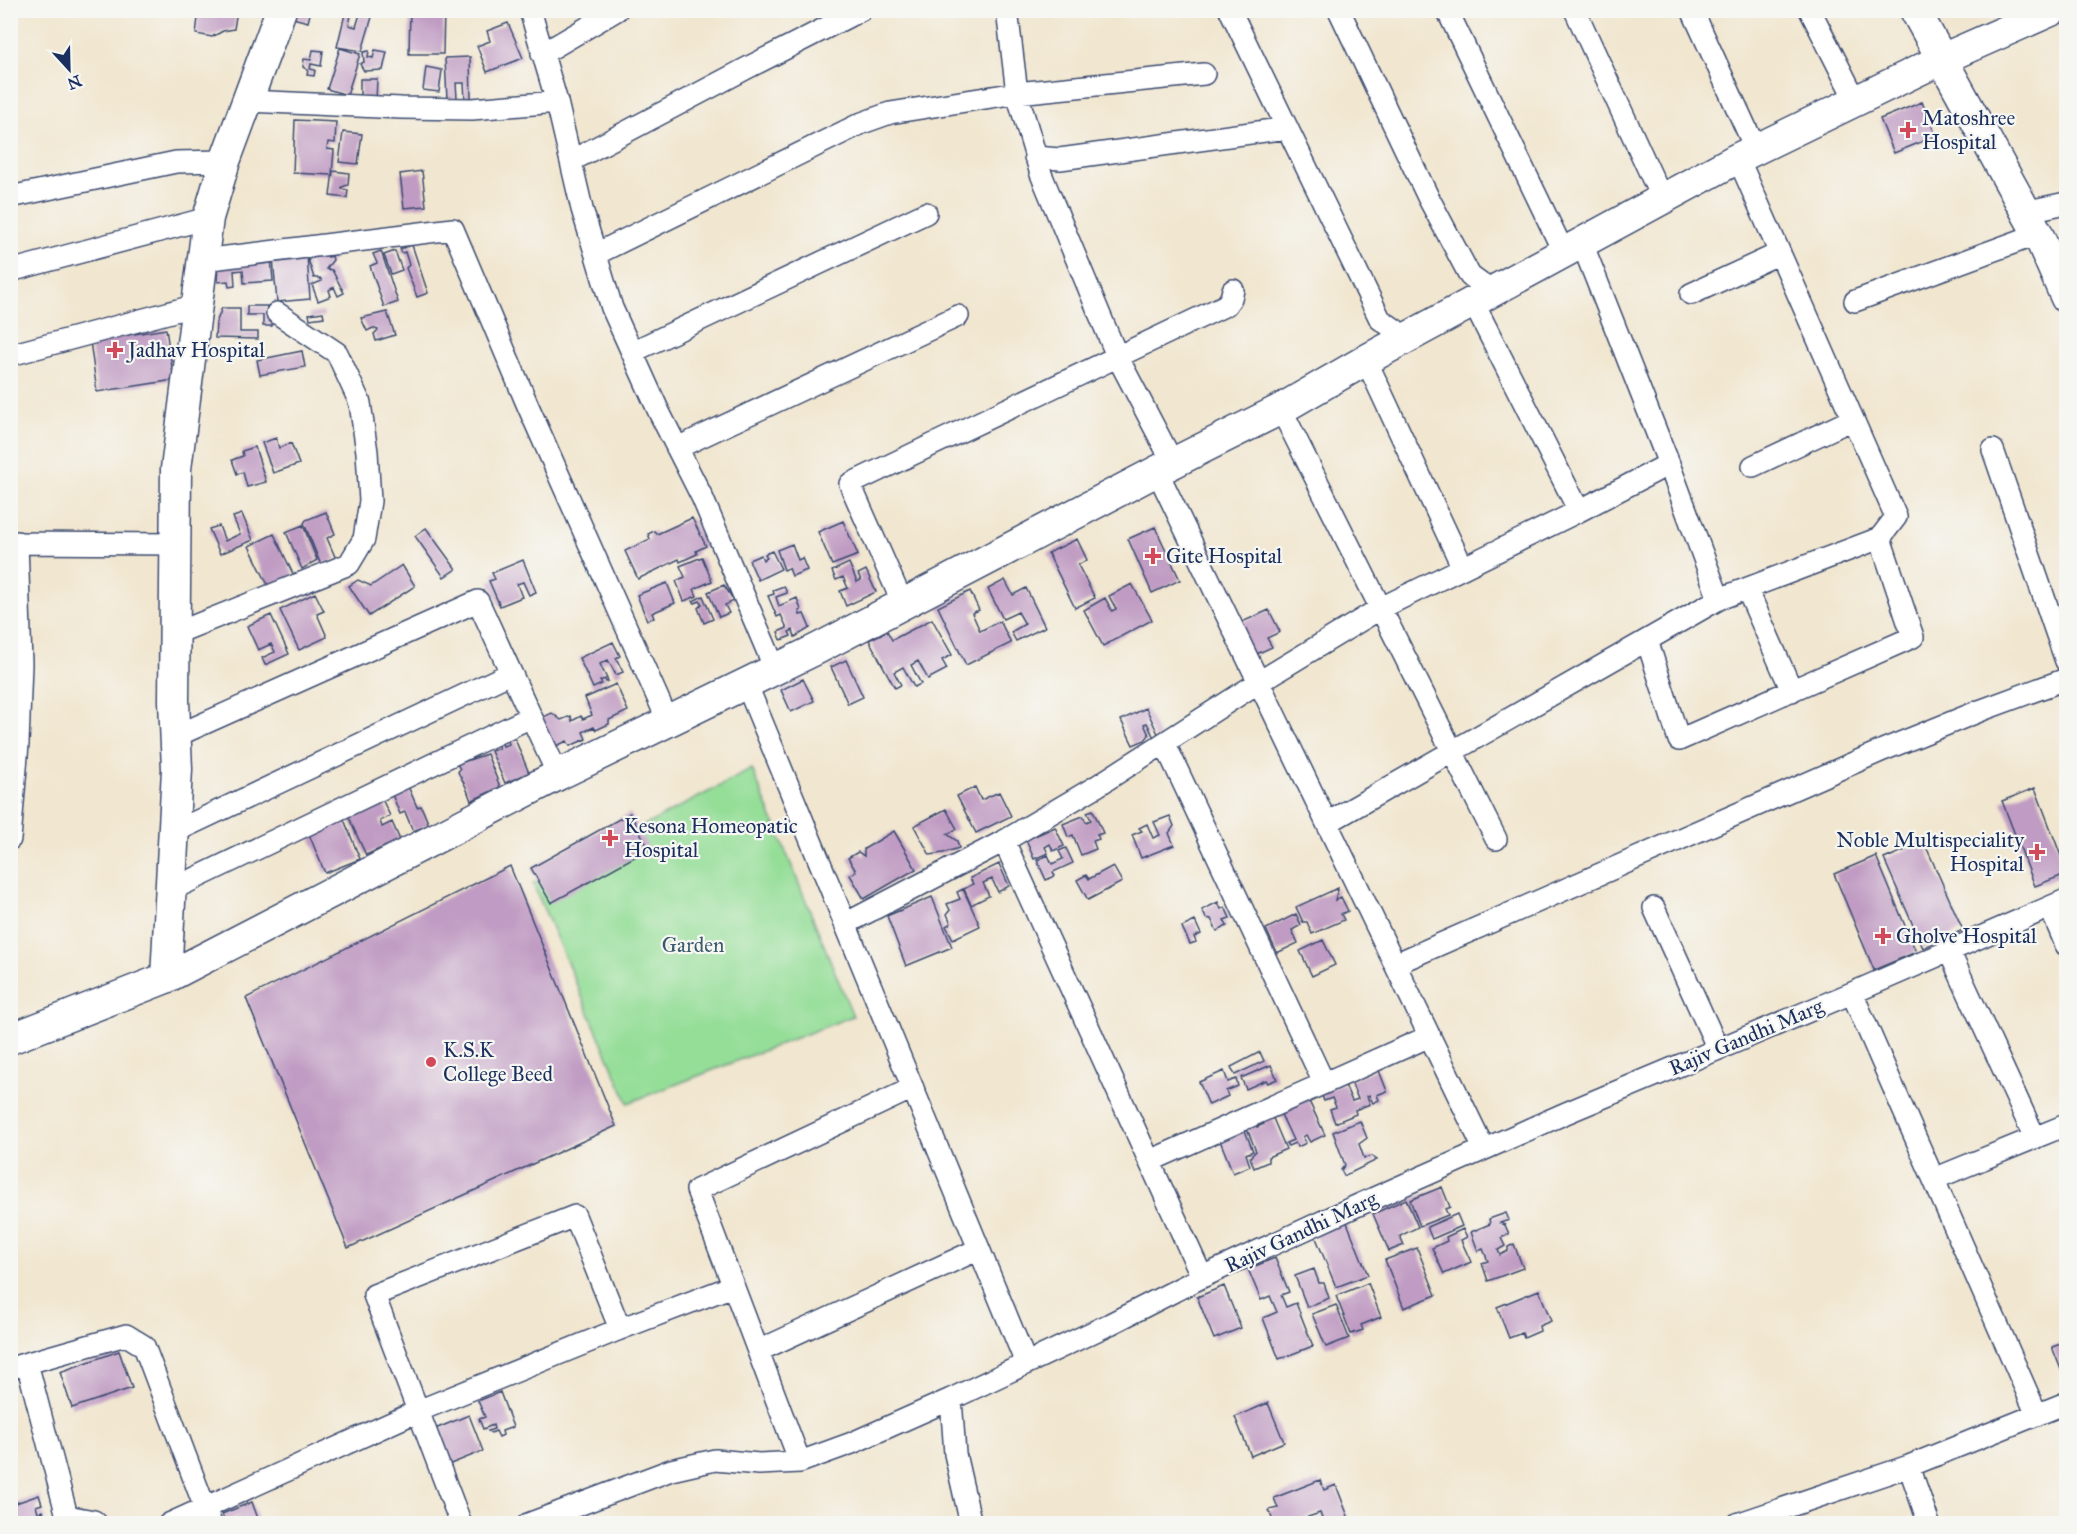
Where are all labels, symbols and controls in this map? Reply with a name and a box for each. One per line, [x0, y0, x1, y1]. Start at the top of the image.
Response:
north arrow [39, 39, 99, 99]
text: N [64, 71, 84, 94]
place label: Matoshree Hospital [1922, 105, 2016, 155]
marker: Matoshree Hospital [1899, 121, 1917, 139]
place label: Jadhav Hospital [126, 337, 265, 363]
marker: Jadhav Hospital [106, 341, 124, 359]
place label: Gite Hospital [1166, 543, 1283, 569]
marker: Gite Hospital [1144, 547, 1162, 565]
place label: Kesona Homeopatic Hospital [624, 813, 798, 863]
place label: Noble Multispeciality Hospital [1836, 827, 2025, 877]
marker: Kesona Homeopatic Hospital [601, 829, 619, 847]
marker: Noble Multispeciality Hospital [2028, 843, 2046, 861]
place label: Gholve Hospital [1896, 923, 2037, 949]
marker: Gholve Hospital [1874, 927, 1892, 945]
park label: Garden [662, 932, 724, 958]
street label: Rajiv Gandhi Marg [1665, 993, 1827, 1081]
place label: K.S.K College Beed [443, 1037, 553, 1087]
marker: K.S.K College Beed [424, 1055, 438, 1069]
street label: Rajiv Gandhi Marg [1221, 1185, 1382, 1279]

